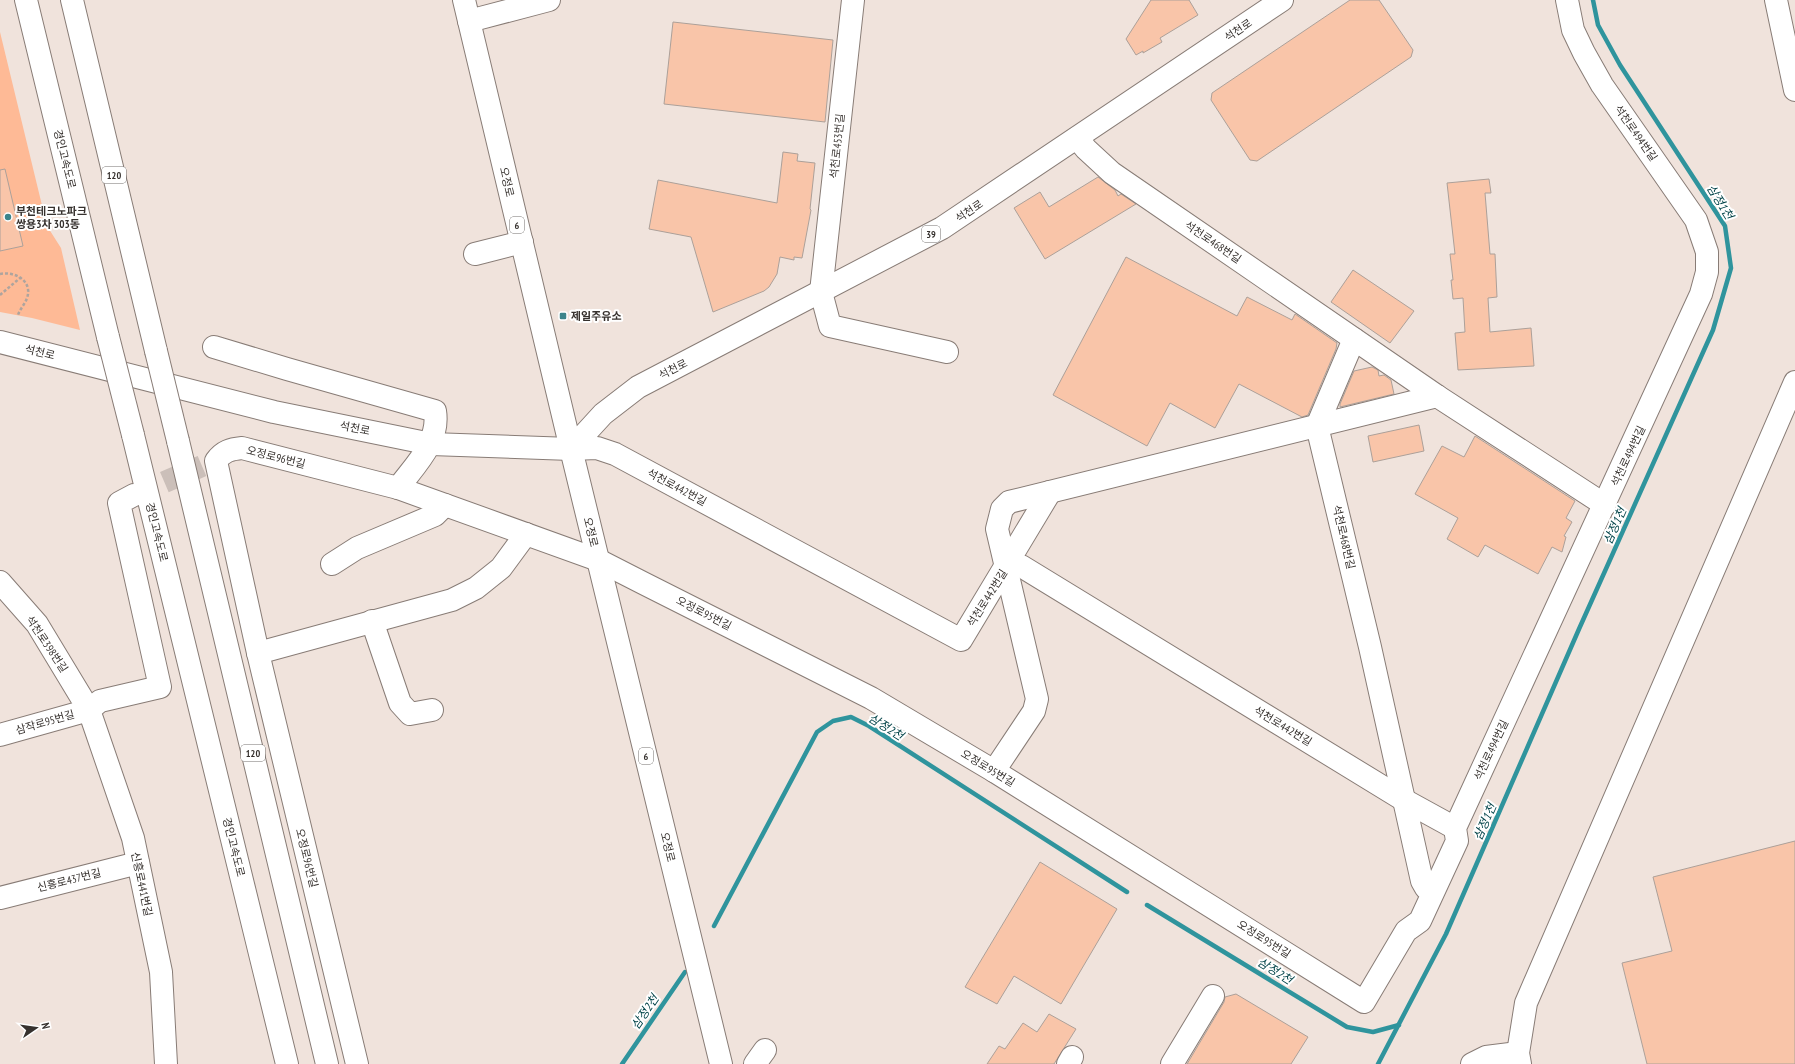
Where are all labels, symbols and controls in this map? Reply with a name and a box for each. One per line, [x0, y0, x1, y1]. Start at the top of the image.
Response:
street label: 석천로 [1221, 16, 1255, 44]
street label: 석천로494번길 [1611, 102, 1661, 164]
street label: 석천로453번길 [827, 113, 847, 179]
street label: 경인고속도로 [51, 128, 79, 190]
street label: 오정로 [497, 166, 517, 198]
road number: 120 [102, 167, 126, 183]
water label: 삼정1천 [1704, 181, 1738, 224]
street label: 석천로 [952, 197, 986, 225]
place label: 부천테크노파크 쌍용3차 303동 [16, 204, 87, 231]
marker: 부천테크노파크 쌍용3차 303동 [3, 212, 13, 222]
road number: 6 [510, 217, 524, 233]
street label: 석천로468번길 [1182, 218, 1244, 266]
road number: 39 [922, 226, 940, 242]
place label: 제일주유소 [571, 309, 622, 323]
marker: 제일주유소 [558, 311, 568, 321]
street label: 석천로 [24, 342, 56, 362]
street label: 석천로 [656, 356, 690, 382]
street label: 석천로 [339, 418, 371, 438]
street label: 석천로494번길 [1608, 423, 1648, 489]
street label: 오정로96번길 [245, 443, 307, 471]
street label: 석천로442번길 [645, 465, 709, 509]
street label: 경인고속도로 [143, 501, 171, 563]
water label: 삼정1천 [1600, 503, 1630, 546]
street label: 석천로468번길 [1330, 504, 1358, 570]
street label: 오정로 [581, 516, 601, 548]
street label: 석천로442번길 [964, 567, 1010, 629]
street label: 오정로95번길 [674, 593, 734, 633]
street label: 석천로398번길 [23, 613, 71, 675]
street label: 석천로442번길 [1251, 703, 1315, 749]
street label: 삼작로95번길 [14, 707, 76, 737]
water label: 삼정2천 [866, 710, 908, 744]
street label: 석천로494번길 [1471, 717, 1511, 783]
road number: 120 [241, 745, 265, 761]
street label: 오정로95번길 [958, 746, 1018, 790]
road number: 6 [639, 748, 653, 764]
water label: 삼정1천 [1470, 799, 1500, 842]
street label: 경인고속도로 [220, 816, 248, 878]
street label: 오정로96번길 [293, 827, 321, 889]
street label: 오정로 [658, 831, 678, 863]
street label: 신흥로441번길 [128, 851, 156, 917]
street label: 신흥로437번길 [36, 865, 102, 895]
street label: 오정로95번길 [1235, 917, 1293, 961]
water label: 삼정2천 [1255, 954, 1297, 988]
water label: 삼정2천 [628, 990, 663, 1032]
north arrow [16, 1008, 56, 1048]
text: N [38, 1021, 53, 1030]

